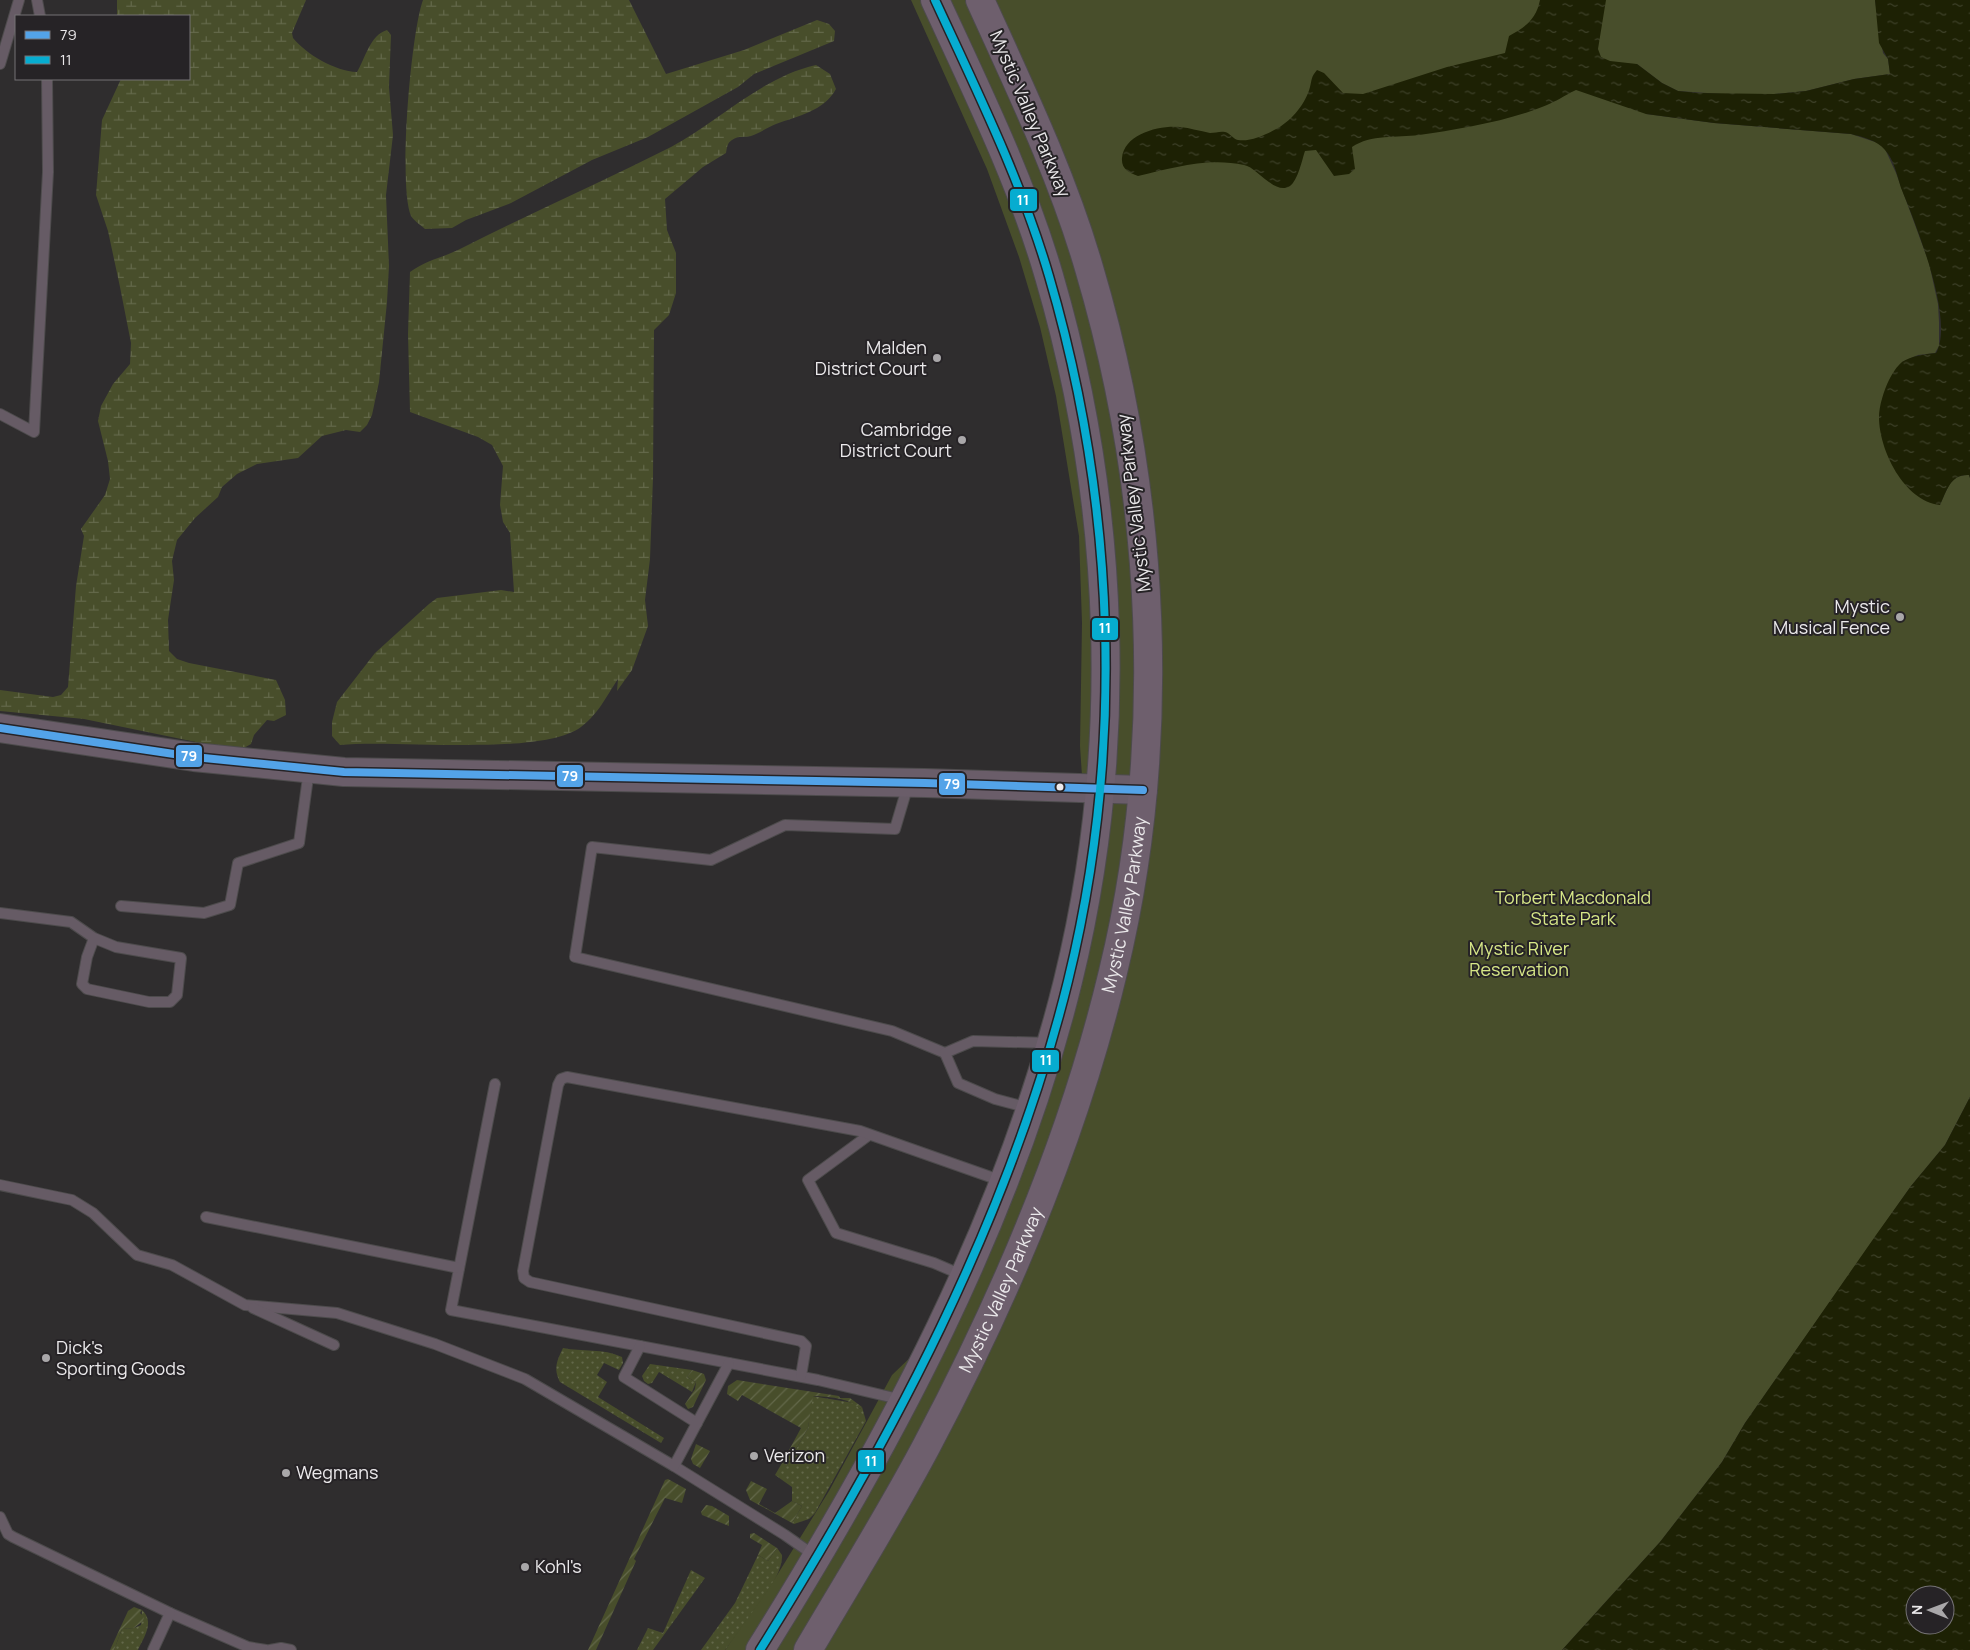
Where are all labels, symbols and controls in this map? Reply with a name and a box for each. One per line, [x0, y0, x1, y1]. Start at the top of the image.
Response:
legend [15, 15, 190, 80]
text: 79 [60, 24, 77, 45]
street label: Mystic Valley Parkway [985, 27, 1077, 201]
text: 11 [60, 49, 72, 70]
line badge: 11 [1009, 188, 1038, 212]
text: 11 [1017, 190, 1029, 209]
place label: Malden District Court [815, 335, 927, 380]
marker: Malden District Court [931, 352, 943, 364]
street label: Mystic Valley Parkway [1110, 412, 1156, 593]
place label: Cambridge District Court [840, 417, 952, 462]
marker: Cambridge District Court [956, 434, 968, 446]
place label: Mystic Musical Fence [1773, 594, 1890, 639]
marker: Mystic Musical Fence [1894, 611, 1906, 623]
line badge: 11 [1091, 617, 1119, 641]
text: 11 [1099, 618, 1111, 637]
line badge: 79 [175, 744, 203, 768]
text: 79 [181, 746, 197, 765]
line badge: 79 [556, 764, 584, 788]
text: 79 [562, 766, 578, 785]
line badge: 79 [938, 772, 966, 796]
text: 79 [944, 774, 960, 793]
unlabelled marker [1055, 782, 1065, 792]
street label: Mystic Valley Parkway [1095, 815, 1151, 995]
park label: Torbert Macdonald State Park [1495, 885, 1651, 930]
park label: Mystic River Reservation [1469, 936, 1570, 981]
line badge: 11 [1031, 1049, 1060, 1073]
text: 11 [1040, 1050, 1052, 1069]
street label: Mystic Valley Parkway [953, 1203, 1048, 1377]
place label: Dick's Sporting Goods [56, 1335, 185, 1380]
marker: Dick's Sporting Goods [40, 1352, 52, 1364]
place label: Verizon [764, 1443, 825, 1467]
line badge: 11 [857, 1449, 885, 1473]
marker: Verizon [748, 1450, 760, 1462]
text: 11 [865, 1451, 877, 1470]
place label: Wegmans [296, 1460, 378, 1484]
marker: Wegmans [280, 1467, 292, 1479]
place label: Kohl's [535, 1554, 582, 1578]
marker: Kohl's [519, 1561, 531, 1573]
north arrow [1905, 1585, 1955, 1635]
text: N [1907, 1605, 1926, 1615]

